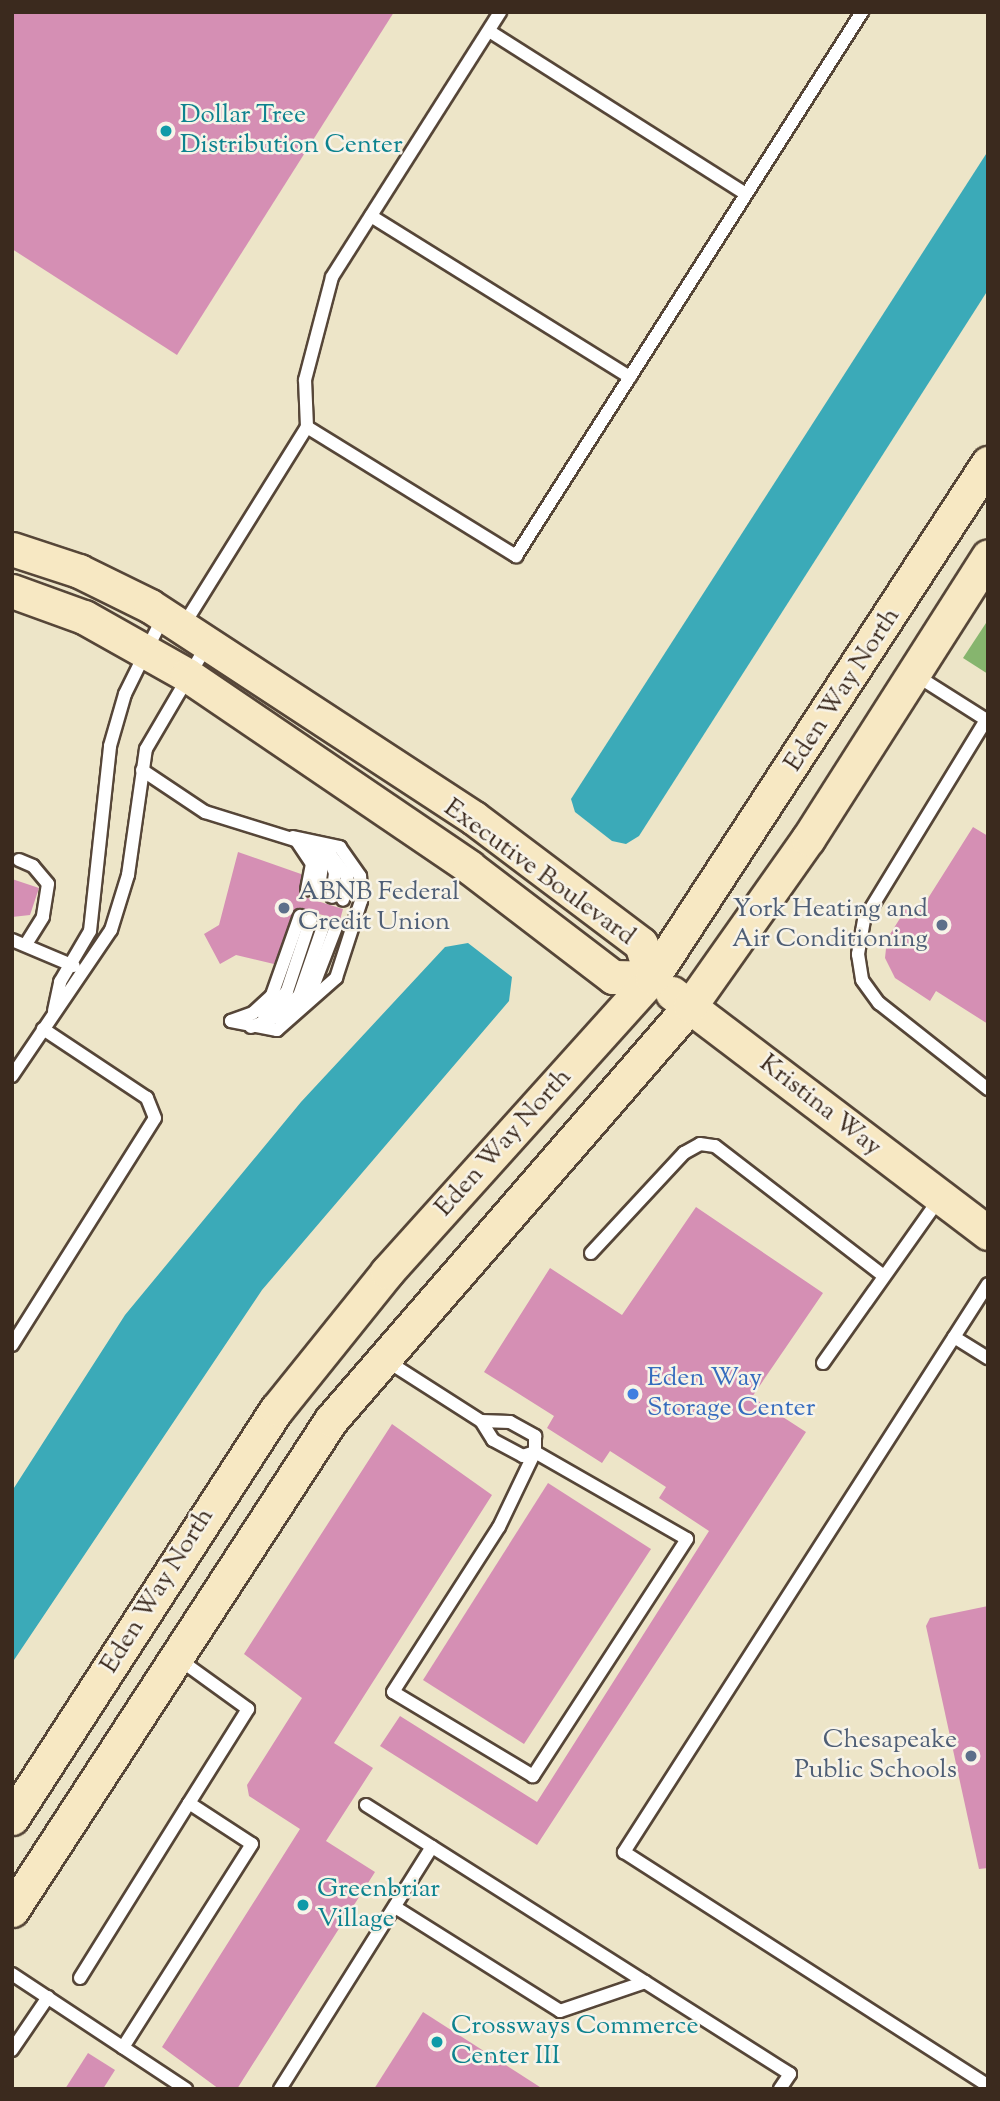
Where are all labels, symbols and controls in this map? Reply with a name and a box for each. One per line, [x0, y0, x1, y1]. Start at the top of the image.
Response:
place label: Dollar Tree Distribution Center [180, 100, 403, 162]
marker: Dollar Tree Distribution Center [158, 123, 174, 139]
street label: Eden Way North [778, 602, 908, 778]
street label: Executive Boulevard [437, 793, 641, 953]
place label: ABNB Federal Credit Union [298, 877, 459, 938]
place label: York Heating and Air Conditioning [732, 894, 928, 956]
marker: ABNB Federal Credit Union [276, 900, 292, 916]
marker: York Heating and Air Conditioning [934, 917, 950, 933]
street label: Kristina Way [753, 1049, 887, 1163]
street label: Eden Way North [429, 1062, 579, 1224]
place label: Eden Way Storage Center [647, 1363, 815, 1424]
marker: Eden Way Storage Center [625, 1386, 641, 1402]
street label: Eden Way North [95, 1503, 221, 1679]
place label: Chesapeake Public Schools [794, 1725, 957, 1786]
marker: Chesapeake Public Schools [963, 1748, 979, 1764]
place label: Greenbriar Village [317, 1874, 440, 1936]
marker: Greenbriar Village [295, 1897, 311, 1913]
place label: Crossways Commerce Center III [451, 2011, 699, 2072]
marker: Crossways Commerce Center III [429, 2034, 445, 2050]

